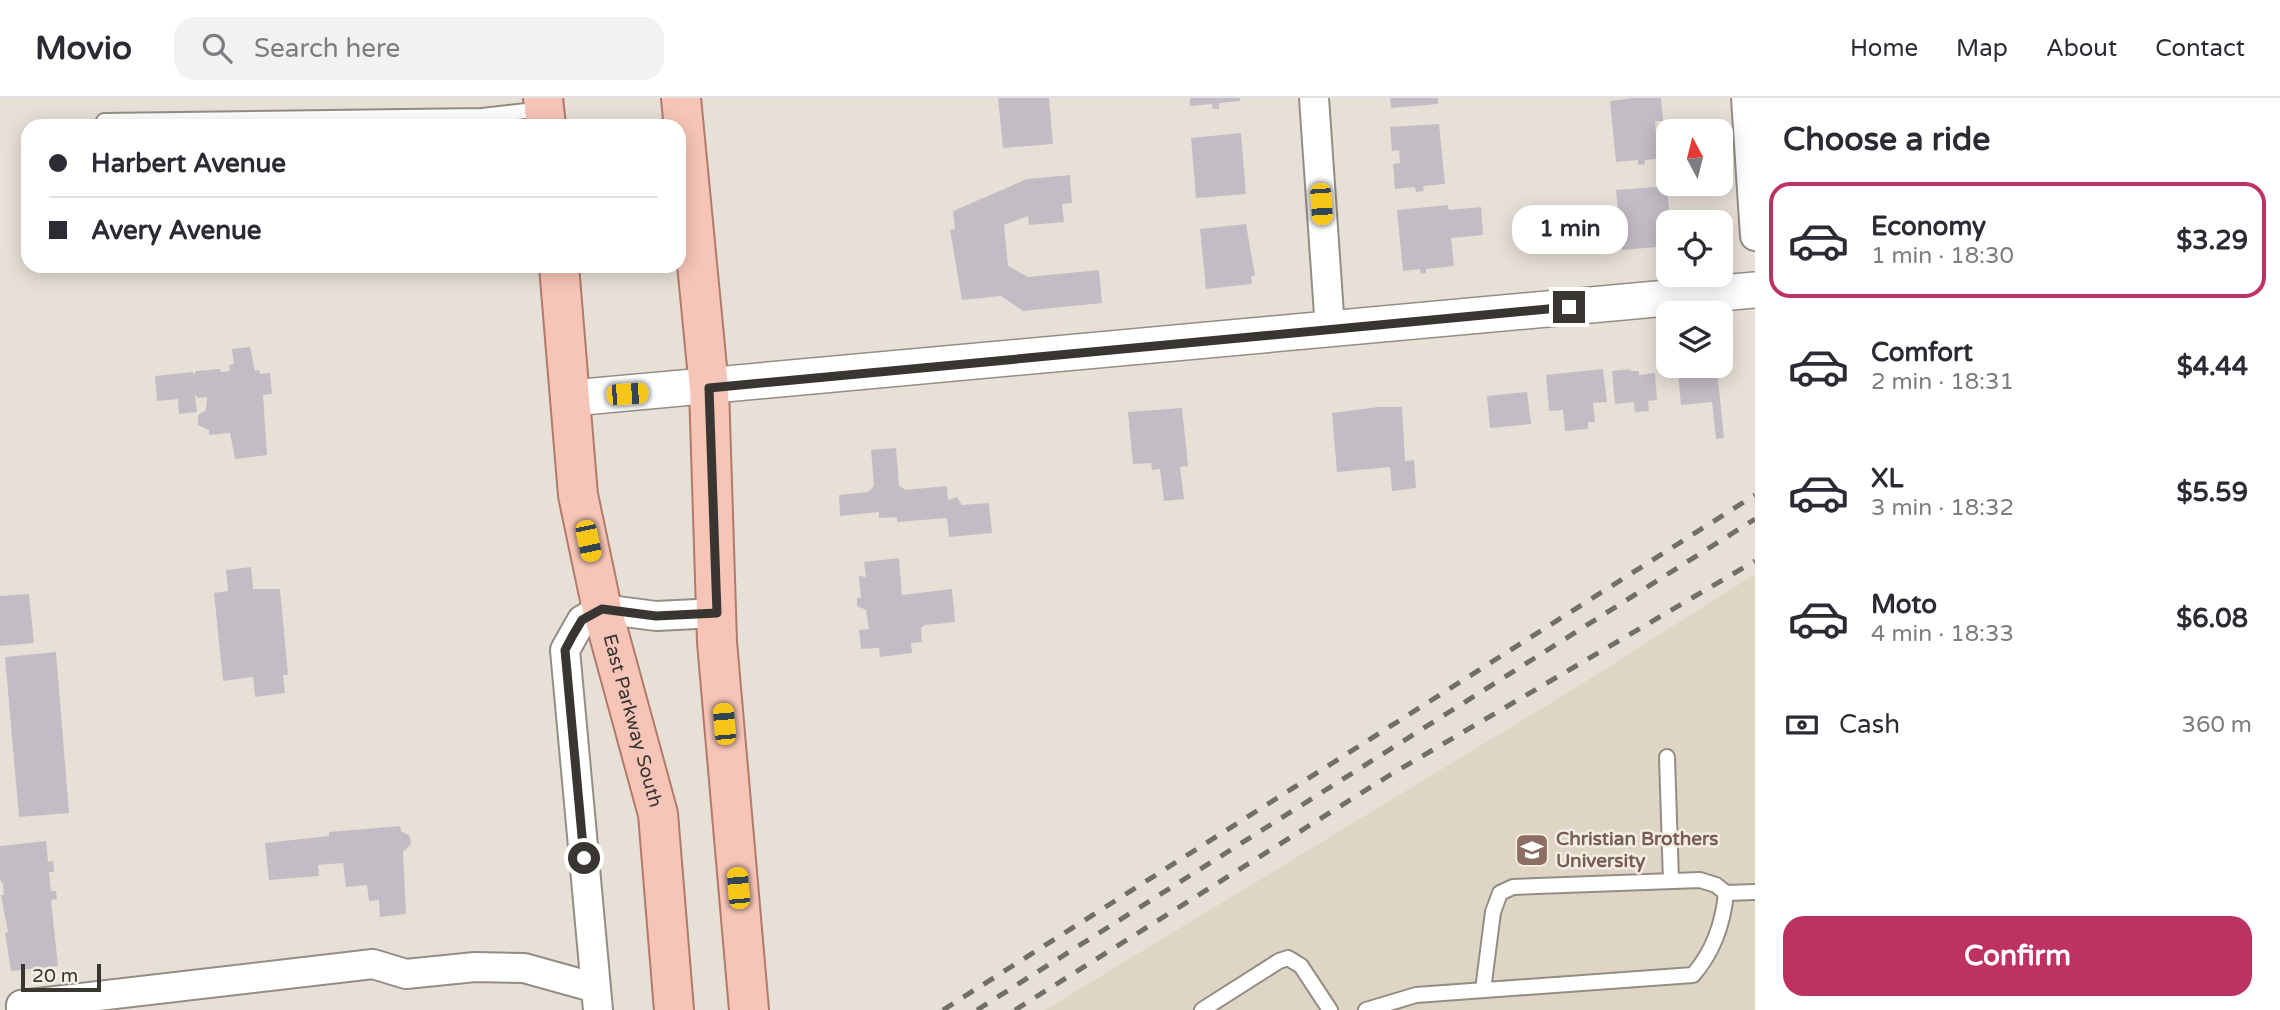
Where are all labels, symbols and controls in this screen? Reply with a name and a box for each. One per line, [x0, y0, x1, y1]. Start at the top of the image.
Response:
search box [174, 17, 664, 80]
text: Movio [35, 29, 132, 68]
icon: search [198, 29, 236, 67]
text: Search here [254, 33, 400, 64]
text: Home [1850, 34, 1918, 63]
text: Map [1956, 34, 2008, 63]
text: About [2046, 34, 2117, 63]
text: Contact [2155, 34, 2245, 63]
north arrow [1656, 119, 1732, 196]
map controls [1656, 119, 1733, 378]
text: Choose a ride [1783, 121, 1990, 159]
text: Harbert Avenue [91, 148, 286, 179]
car [1310, 182, 1333, 226]
callout: 1 min [1511, 206, 1627, 254]
icon: car [1787, 209, 1850, 272]
button: locate [1656, 210, 1733, 287]
text: Economy [1871, 211, 1986, 242]
text: Avery Avenue [91, 215, 262, 246]
text: 1 min [1539, 215, 1601, 243]
text: $3.29 [2176, 225, 2248, 256]
text: 1 min · 18:30 [1871, 242, 2014, 270]
route end [1553, 291, 1585, 323]
button: layers [1656, 301, 1733, 378]
icon: car [1787, 335, 1850, 398]
text: Comfort [1871, 337, 1973, 368]
text: $4.44 [2177, 351, 2248, 382]
text: 2 min · 18:31 [1871, 368, 2014, 396]
car [606, 382, 649, 406]
icon: car [1787, 461, 1850, 524]
text: XL [1871, 463, 1903, 494]
text: $5.59 [2176, 477, 2248, 508]
text: 3 min · 18:32 [1871, 494, 2014, 522]
car [574, 518, 603, 564]
icon: car [1787, 587, 1850, 650]
text: Moto [1871, 589, 1937, 620]
text: $6.08 [2176, 603, 2248, 634]
text: 4 min · 18:33 [1871, 620, 2014, 648]
street label: East Parkway South [598, 631, 667, 810]
car [712, 702, 737, 746]
icon: cash [1783, 706, 1821, 744]
text: Cash [1839, 709, 1900, 740]
text: 360 m [2182, 711, 2252, 739]
place label: Christian Brothers University [1556, 828, 1719, 873]
school or university icon: Christian Brothers University [1513, 831, 1551, 869]
route start [568, 842, 600, 874]
car [726, 866, 751, 910]
button: Confirm [1783, 916, 2252, 996]
scale bar [21, 961, 102, 993]
text: 20 m [32, 965, 78, 987]

